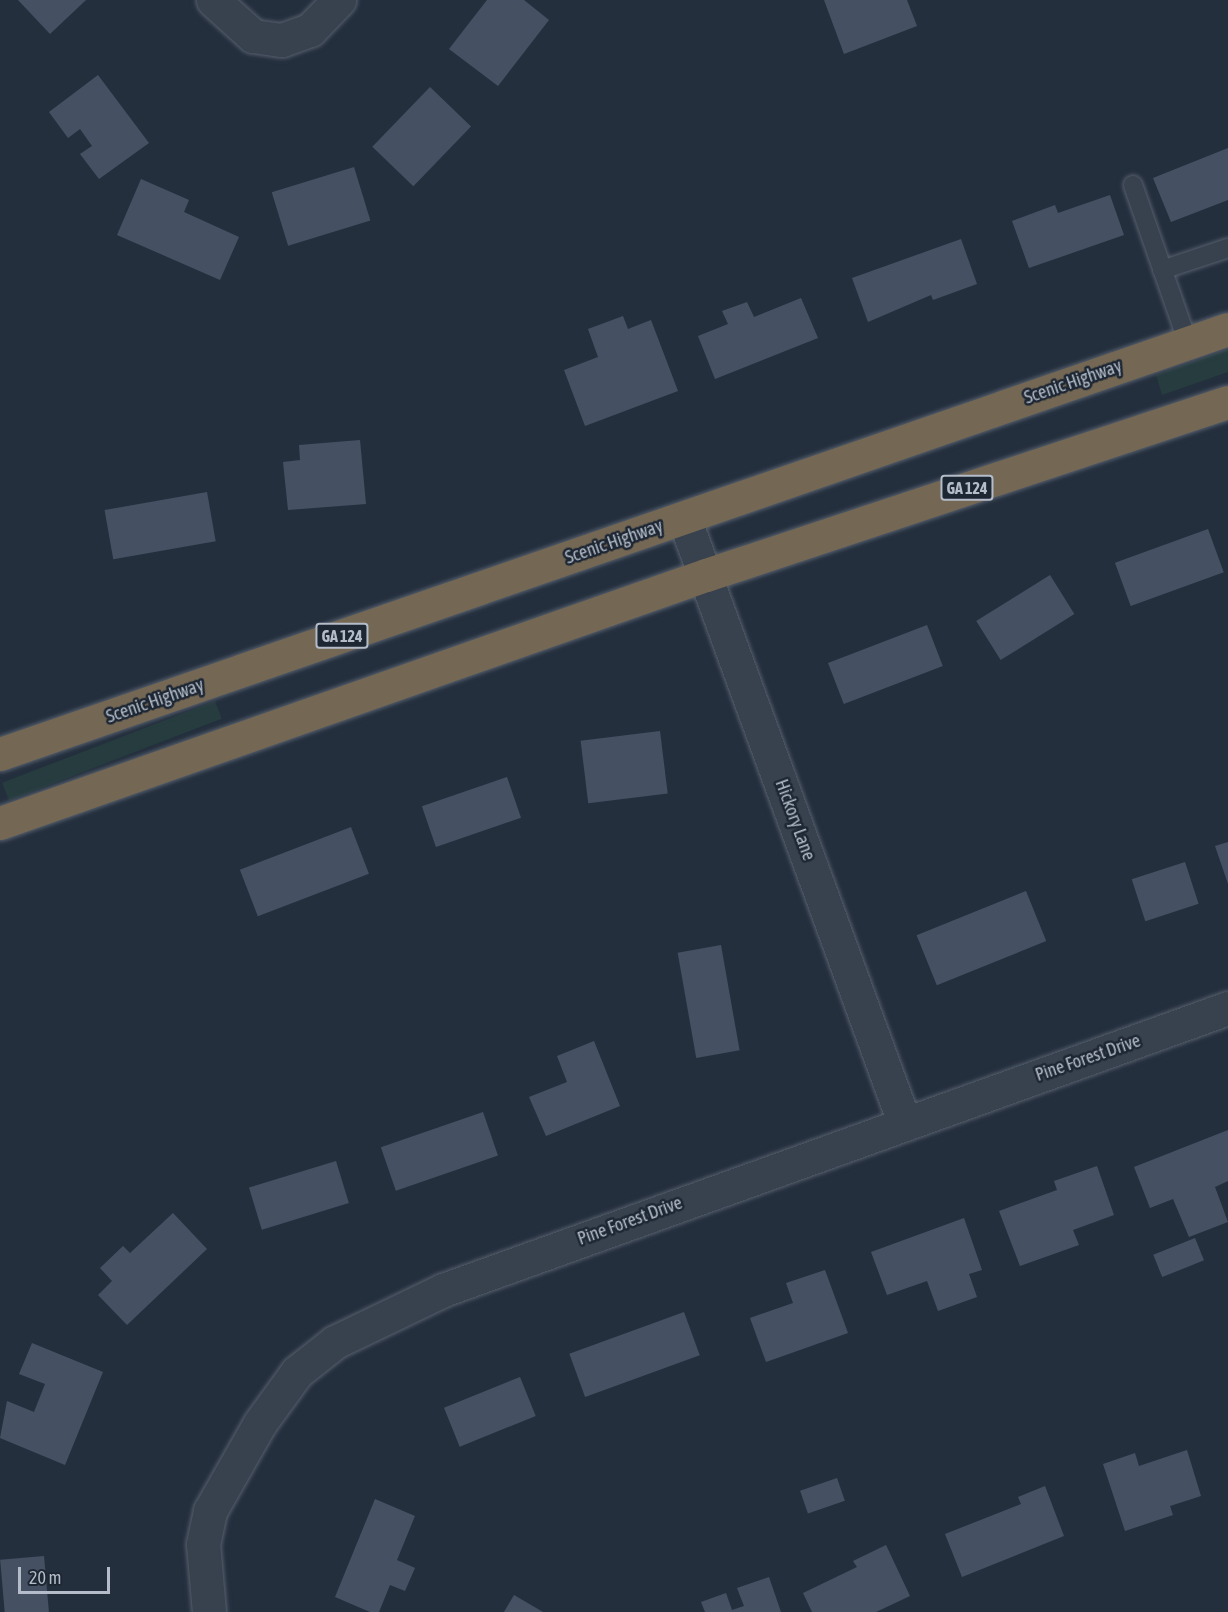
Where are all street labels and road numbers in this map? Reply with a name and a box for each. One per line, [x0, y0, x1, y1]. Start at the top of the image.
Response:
street label: Scenic Highway [1021, 355, 1125, 409]
road number: GA 124 [940, 475, 994, 501]
street label: Scenic Highway [562, 515, 666, 569]
road number: GA 124 [315, 623, 369, 649]
street label: Scenic Highway [103, 674, 207, 728]
street label: Hickory Lane [770, 777, 820, 863]
street label: Pine Forest Drive [1033, 1030, 1143, 1086]
street label: Pine Forest Drive [575, 1192, 685, 1250]

